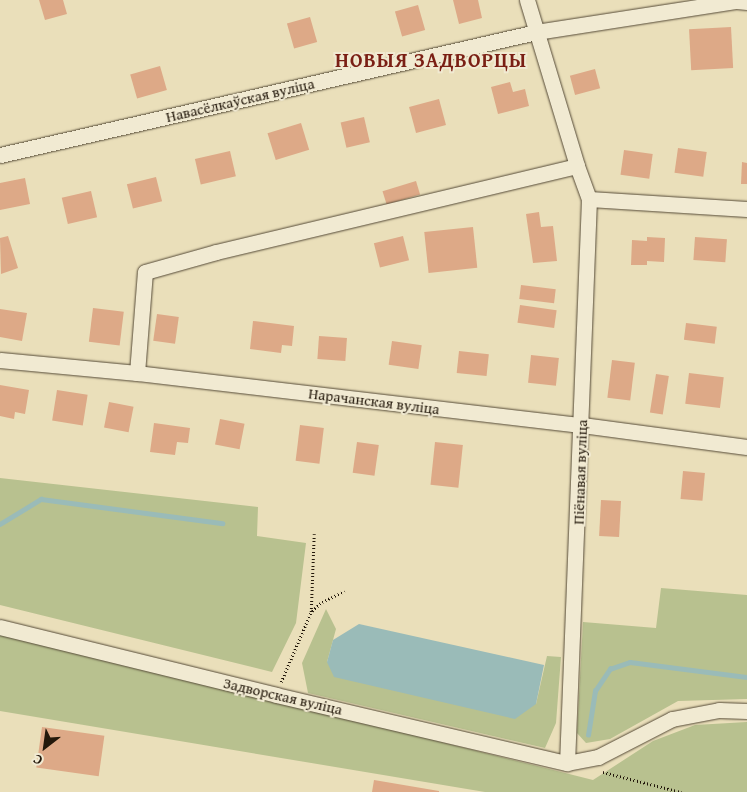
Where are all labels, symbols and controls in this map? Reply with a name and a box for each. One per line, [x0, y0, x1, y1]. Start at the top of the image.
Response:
district label: НОВЫЯ ЗАДВОРЦЫ [333, 47, 529, 71]
street label: Навасёлкаўская вуліца [164, 74, 316, 126]
street label: Нарачанская вуліца [307, 384, 441, 418]
street label: Піёнавая вуліца [569, 419, 591, 525]
street label: Задворская вуліца [222, 674, 344, 718]
north arrow [20, 722, 70, 772]
text: С [29, 749, 46, 771]

